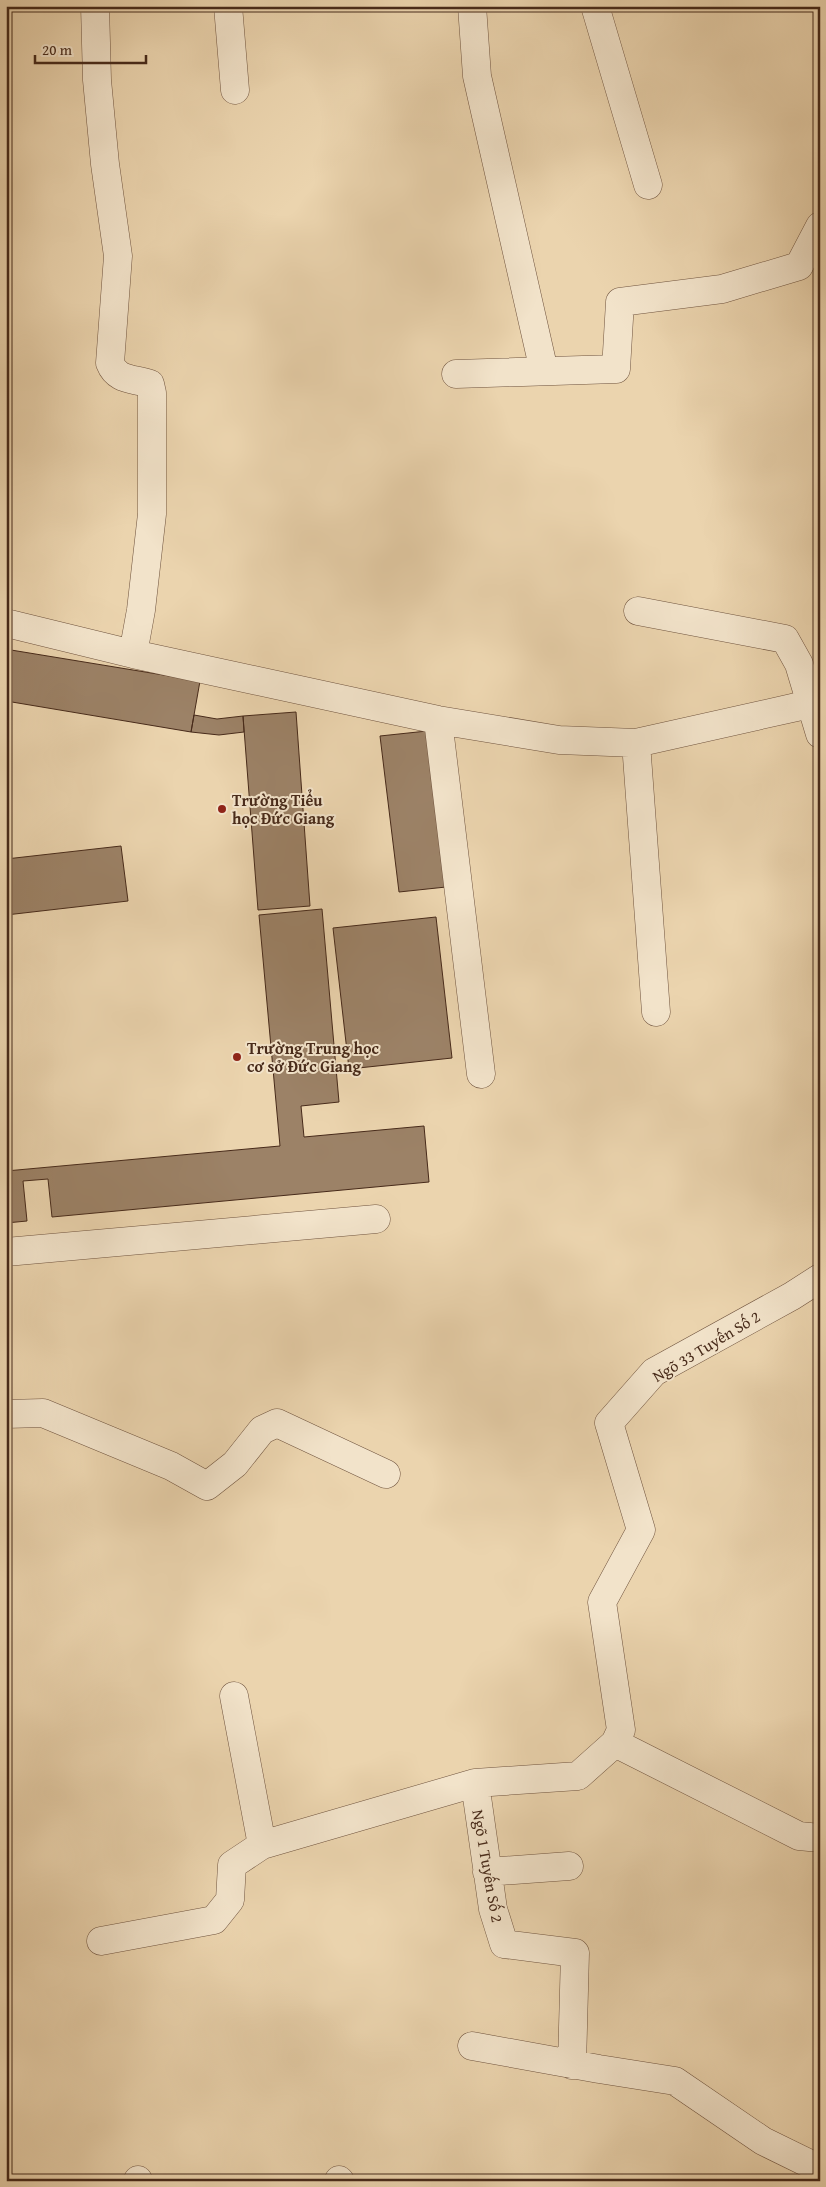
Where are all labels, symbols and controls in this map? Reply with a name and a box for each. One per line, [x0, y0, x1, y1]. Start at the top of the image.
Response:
scale bar [35, 32, 146, 64]
text: 20 m [42, 39, 73, 60]
place label: Trường Tiểu học Đức Giang [232, 788, 335, 830]
marker: Trường Tiểu học Đức Giang [216, 803, 228, 815]
place label: Trường Trung học cơ sở Đức Giang [247, 1036, 379, 1078]
marker: Trường Trung học cơ sở Đức Giang [231, 1051, 243, 1063]
street label: Ngõ 33 Tuyến Số 2 [648, 1304, 764, 1388]
street label: Ngõ 1 Tuyến Số 2 [466, 1808, 510, 1924]

